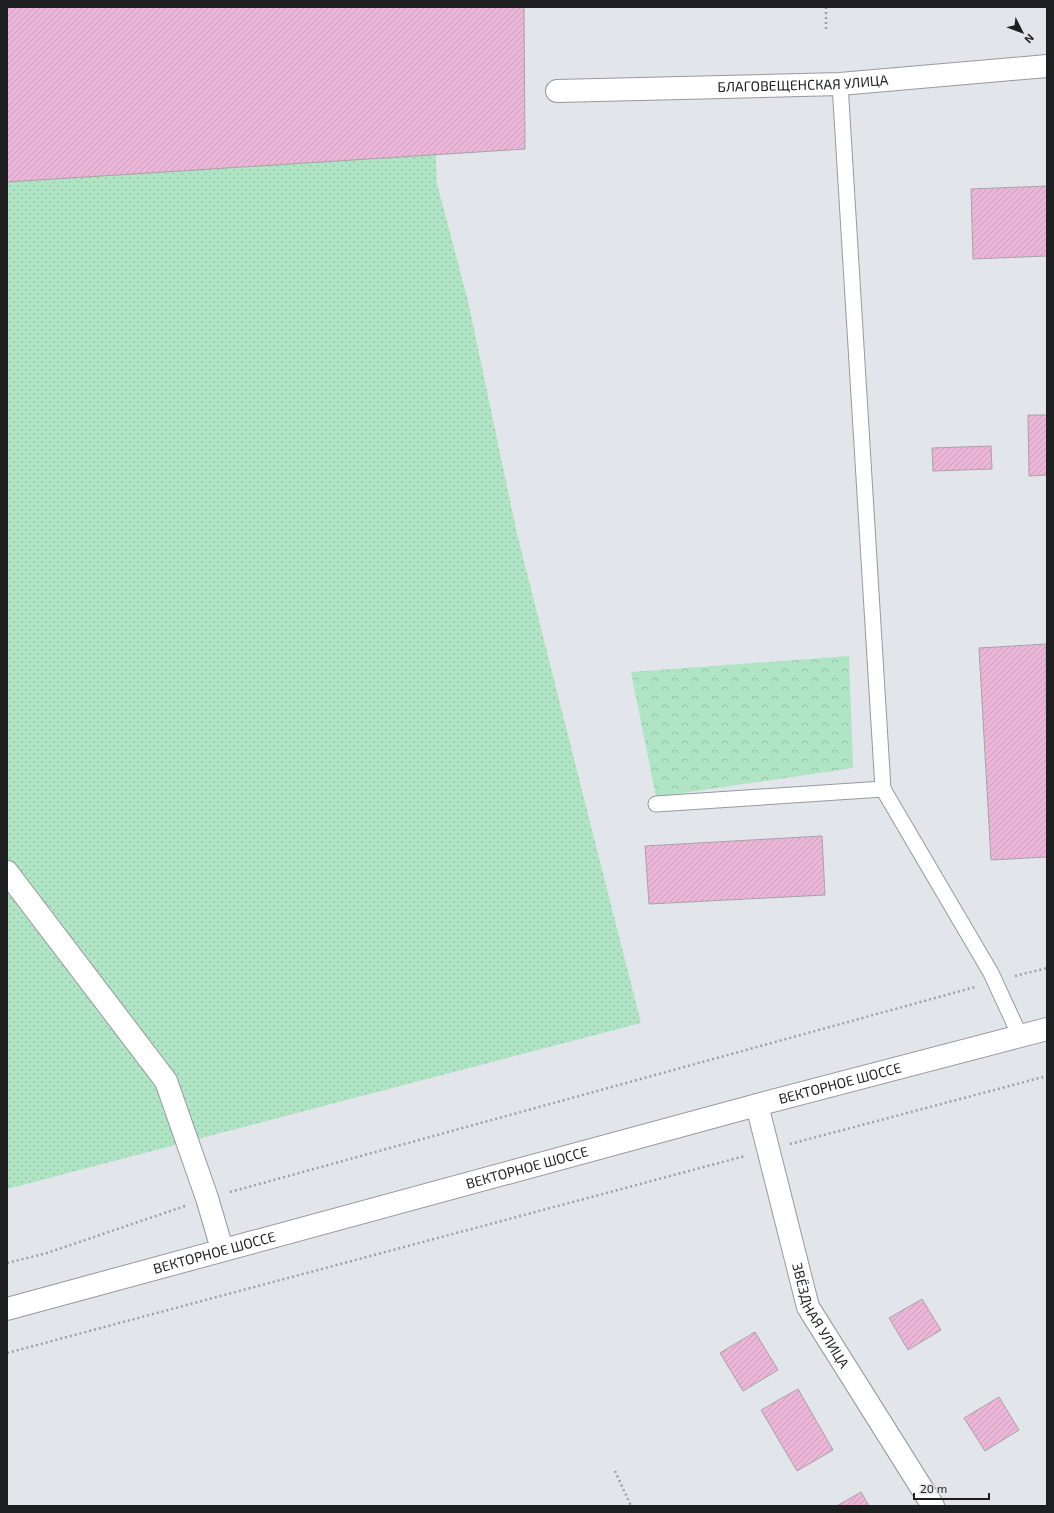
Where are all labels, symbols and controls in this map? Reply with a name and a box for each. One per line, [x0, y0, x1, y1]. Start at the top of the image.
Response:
north arrow [1002, 12, 1042, 52]
text: N [1022, 32, 1037, 46]
street label: БЛАГОВЕЩЕНСКАЯ УЛИЦА [717, 71, 889, 95]
street label: ВЕКТОРНОЕ ШОССЕ [777, 1059, 903, 1107]
street label: ВЕКТОРНОЕ ШОССЕ [464, 1142, 590, 1192]
street label: ВЕКТОРНОЕ ШОССЕ [151, 1227, 278, 1277]
street label: ЗВЁЗДНАЯ УЛИЦА [789, 1261, 853, 1371]
scale bar [914, 1475, 989, 1501]
text: 20 m [920, 1481, 947, 1495]

